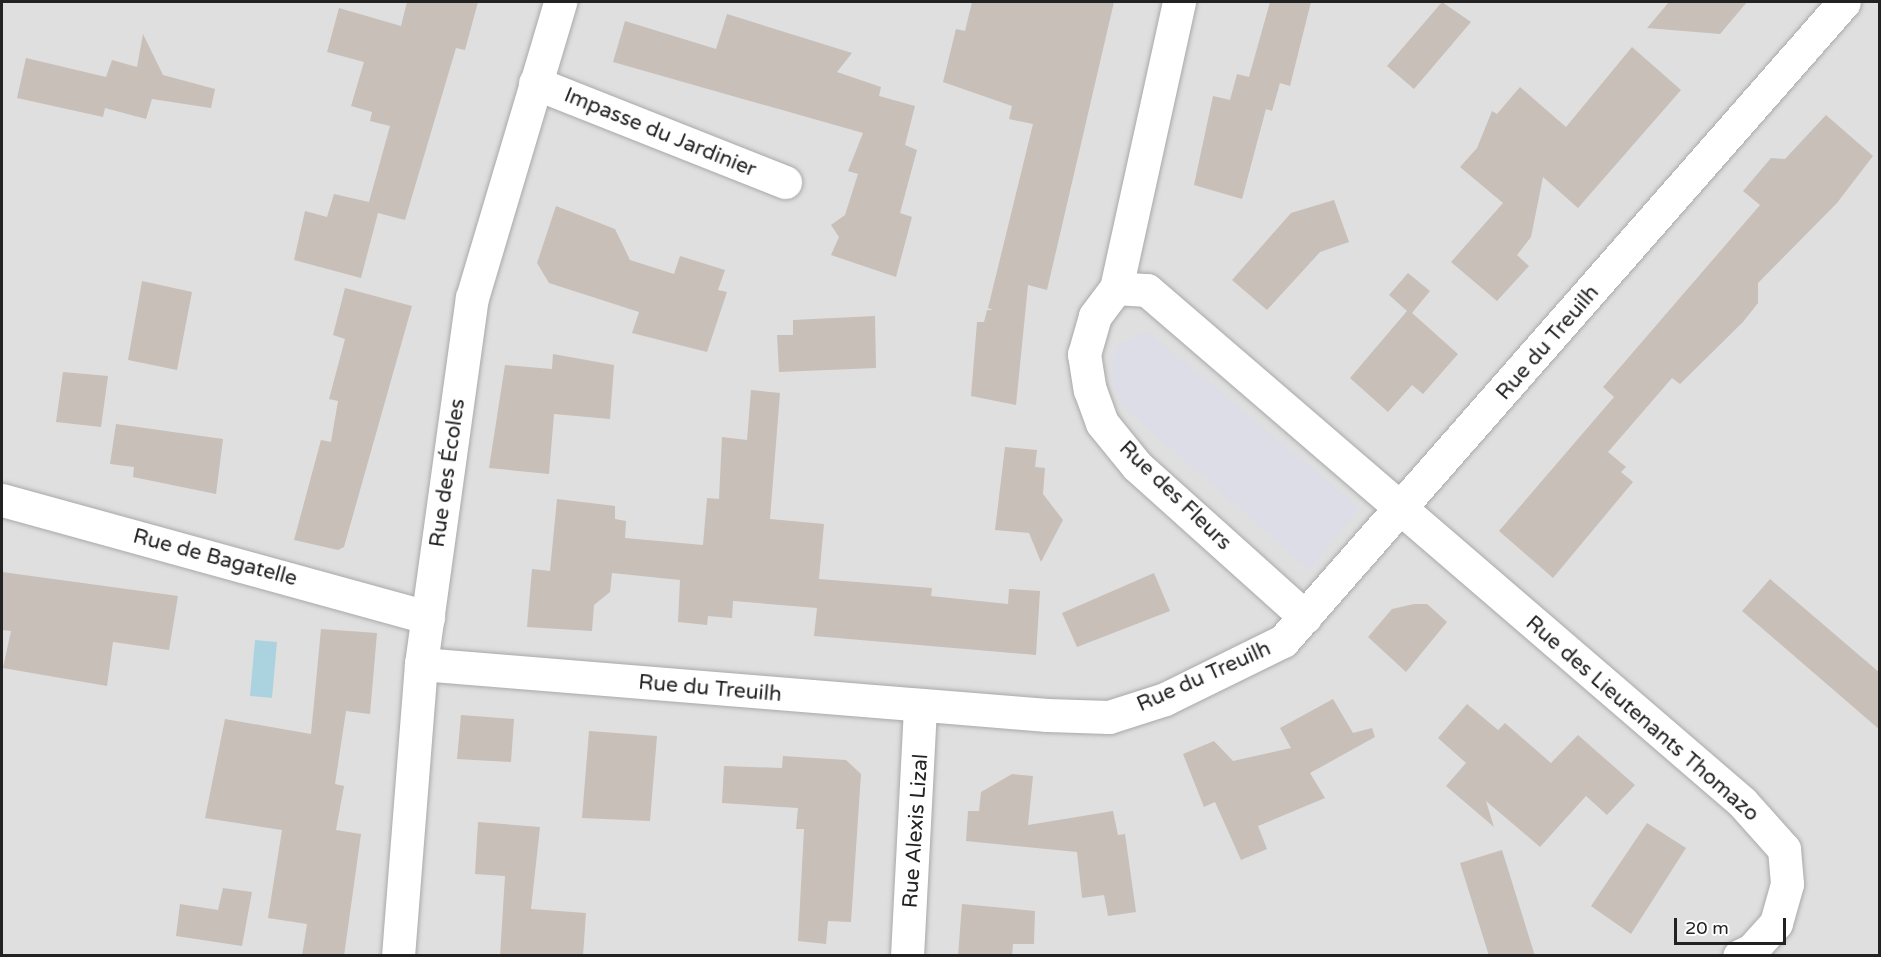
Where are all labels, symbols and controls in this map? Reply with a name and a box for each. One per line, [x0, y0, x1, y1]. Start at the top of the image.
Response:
street label: Impasse du Jardinier [560, 83, 760, 183]
street label: Rue du Treuilh [1491, 280, 1605, 406]
street label: Rue des Écoles [425, 397, 471, 549]
street label: Rue des Fleurs [1114, 436, 1236, 556]
street label: Rue de Bagatelle [130, 524, 300, 592]
street label: Rue des Lieutenants Thomazo [1520, 611, 1764, 827]
street label: Rue du Treuilh [1133, 636, 1275, 718]
street label: Rue du Treuilh [637, 670, 783, 708]
street label: Rue Alexis Lizal [898, 753, 934, 909]
scale bar [1677, 906, 1790, 944]
text: 20 m [1685, 917, 1729, 939]

